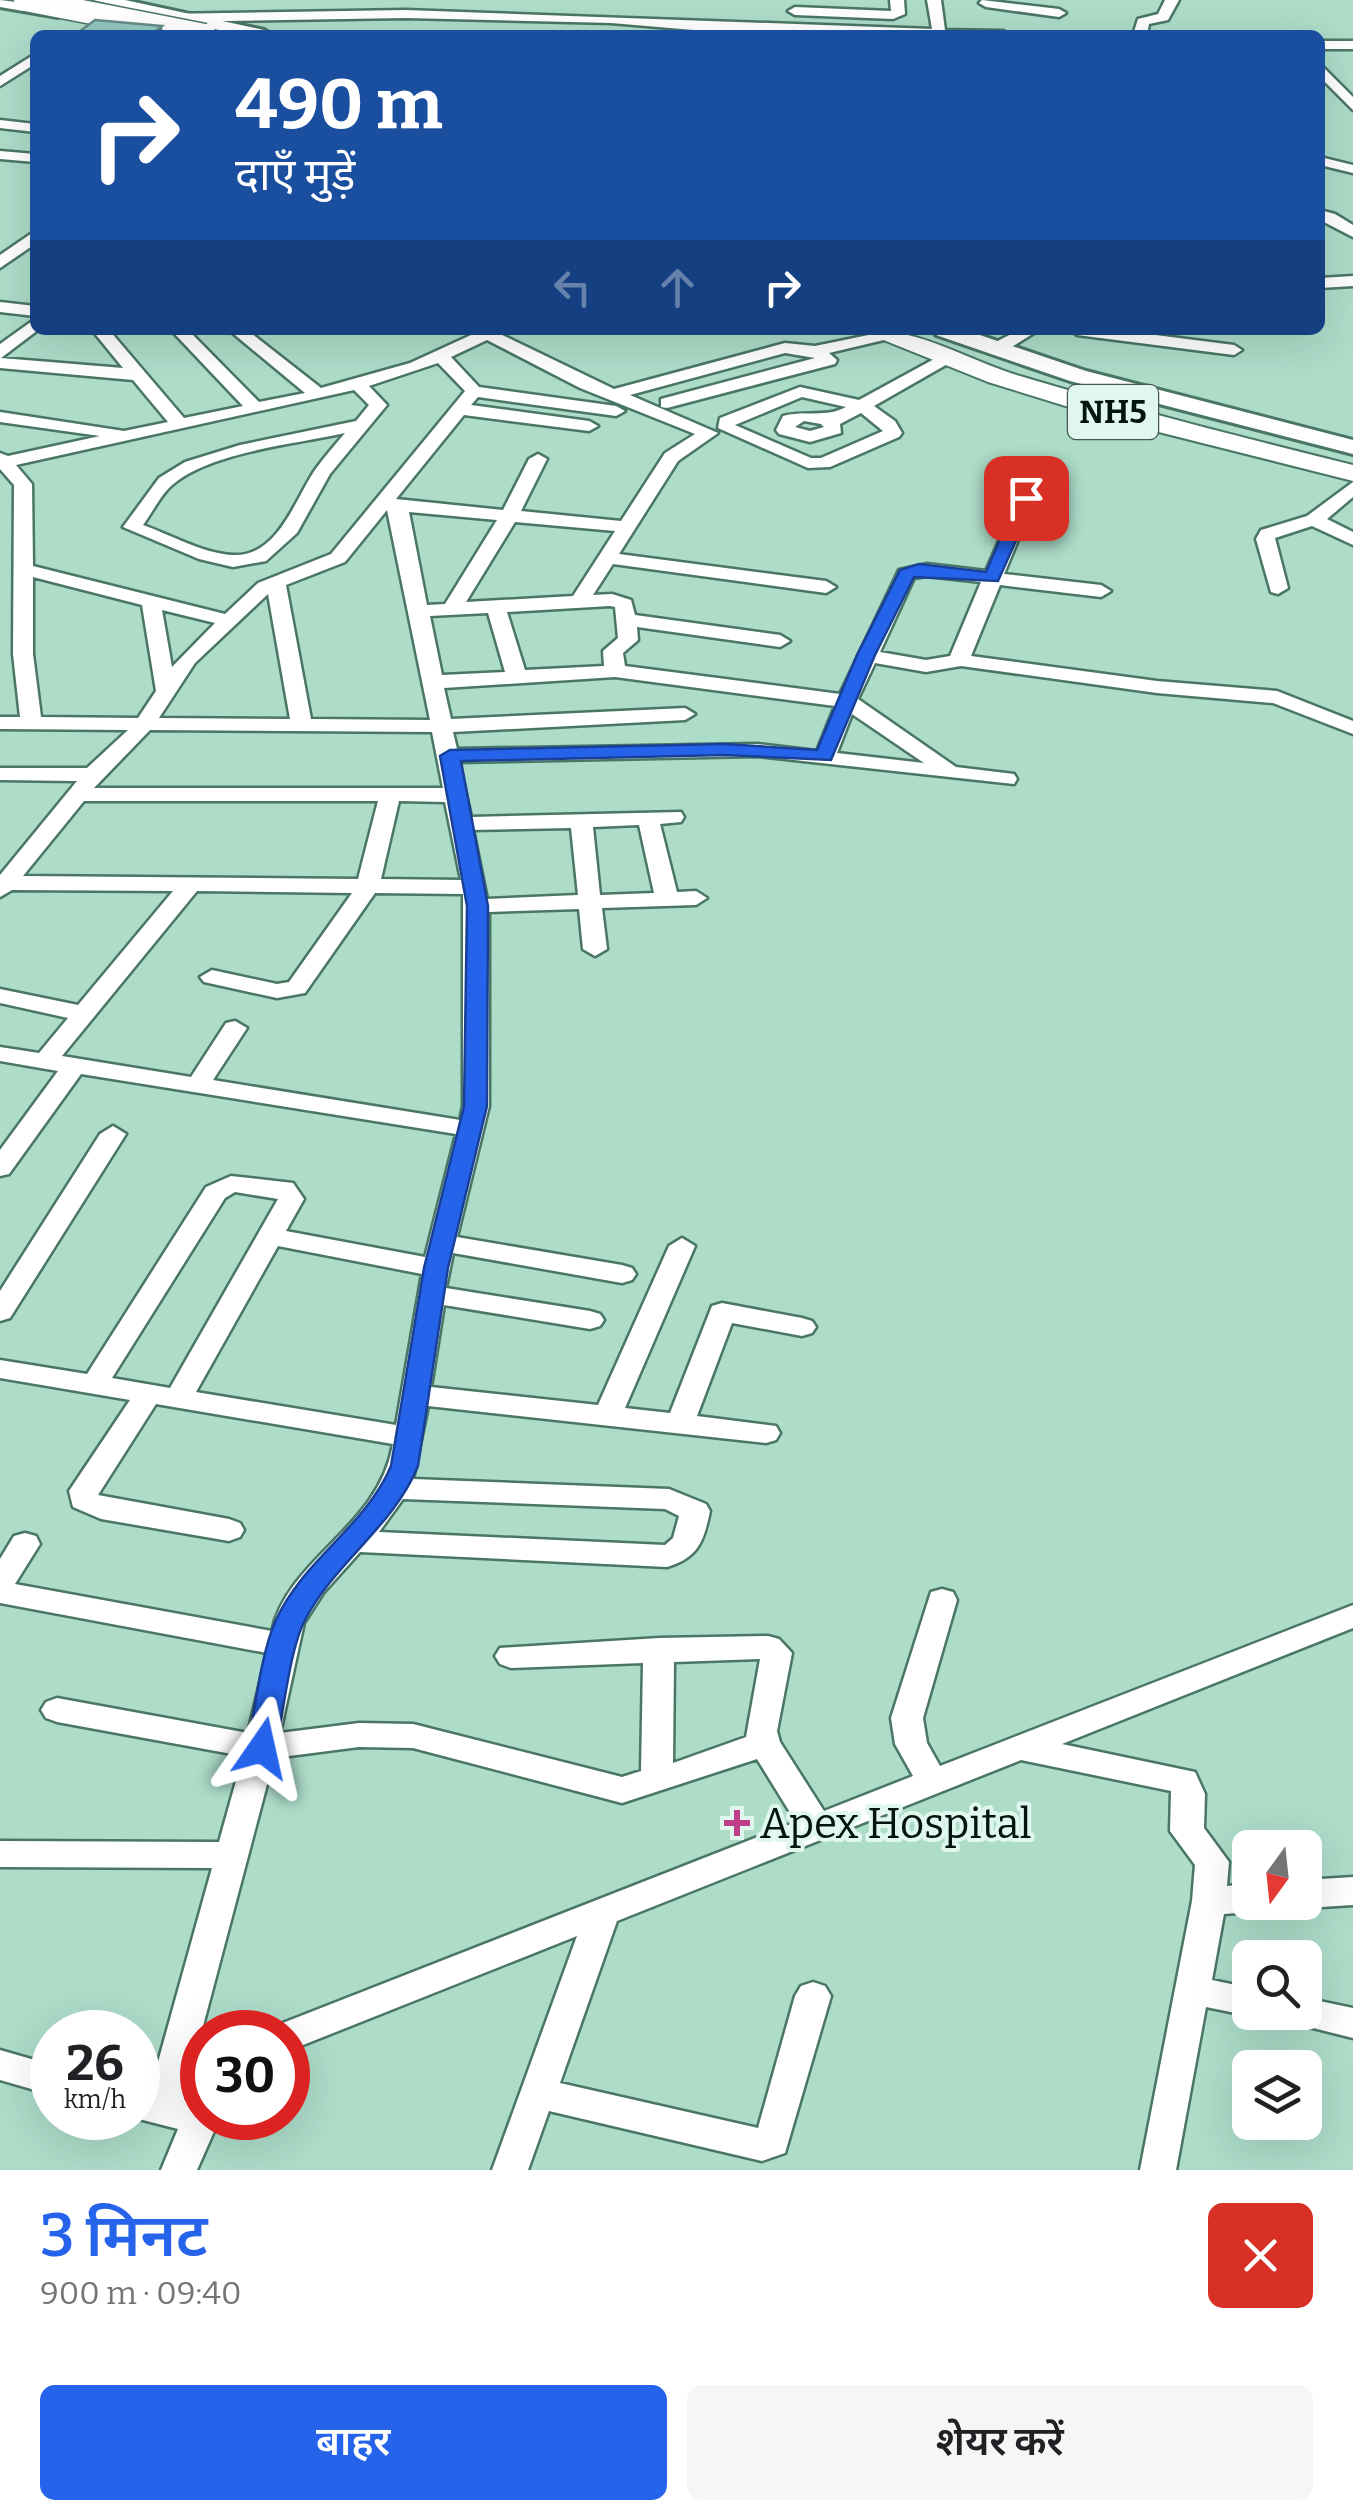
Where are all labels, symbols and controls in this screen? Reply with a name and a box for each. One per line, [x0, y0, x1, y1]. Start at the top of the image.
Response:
text: 490 m [235, 63, 443, 147]
icon: right [70, 70, 200, 200]
text: दाएँ मुड़ें [235, 148, 355, 202]
icon: left [545, 260, 600, 315]
icon: ahead [650, 260, 705, 315]
icon: right [755, 260, 810, 315]
road number: NH5 [1068, 385, 1158, 439]
pin [984, 456, 1069, 541]
icon: arrive [999, 471, 1054, 526]
position arrow [210, 1696, 314, 1800]
place label: Apex Hospital [760, 1799, 1032, 1849]
marker: Apex Hospital [724, 1810, 750, 1836]
north arrow [1232, 1830, 1322, 1920]
map controls [1232, 1830, 1322, 2140]
button: search [1232, 1940, 1322, 2030]
speed limit sign: 30 [180, 2010, 310, 2140]
text: 26 [66, 2033, 124, 2093]
button: layers [1232, 2050, 1322, 2140]
text: km/h [64, 2085, 126, 2115]
text: 3 मिनट [40, 2200, 207, 2272]
button: close [1208, 2203, 1313, 2308]
text: 900 m · 09:40 [40, 2274, 241, 2312]
button: बाहर [40, 2385, 667, 2500]
button: शेयर करें [687, 2385, 1313, 2500]

